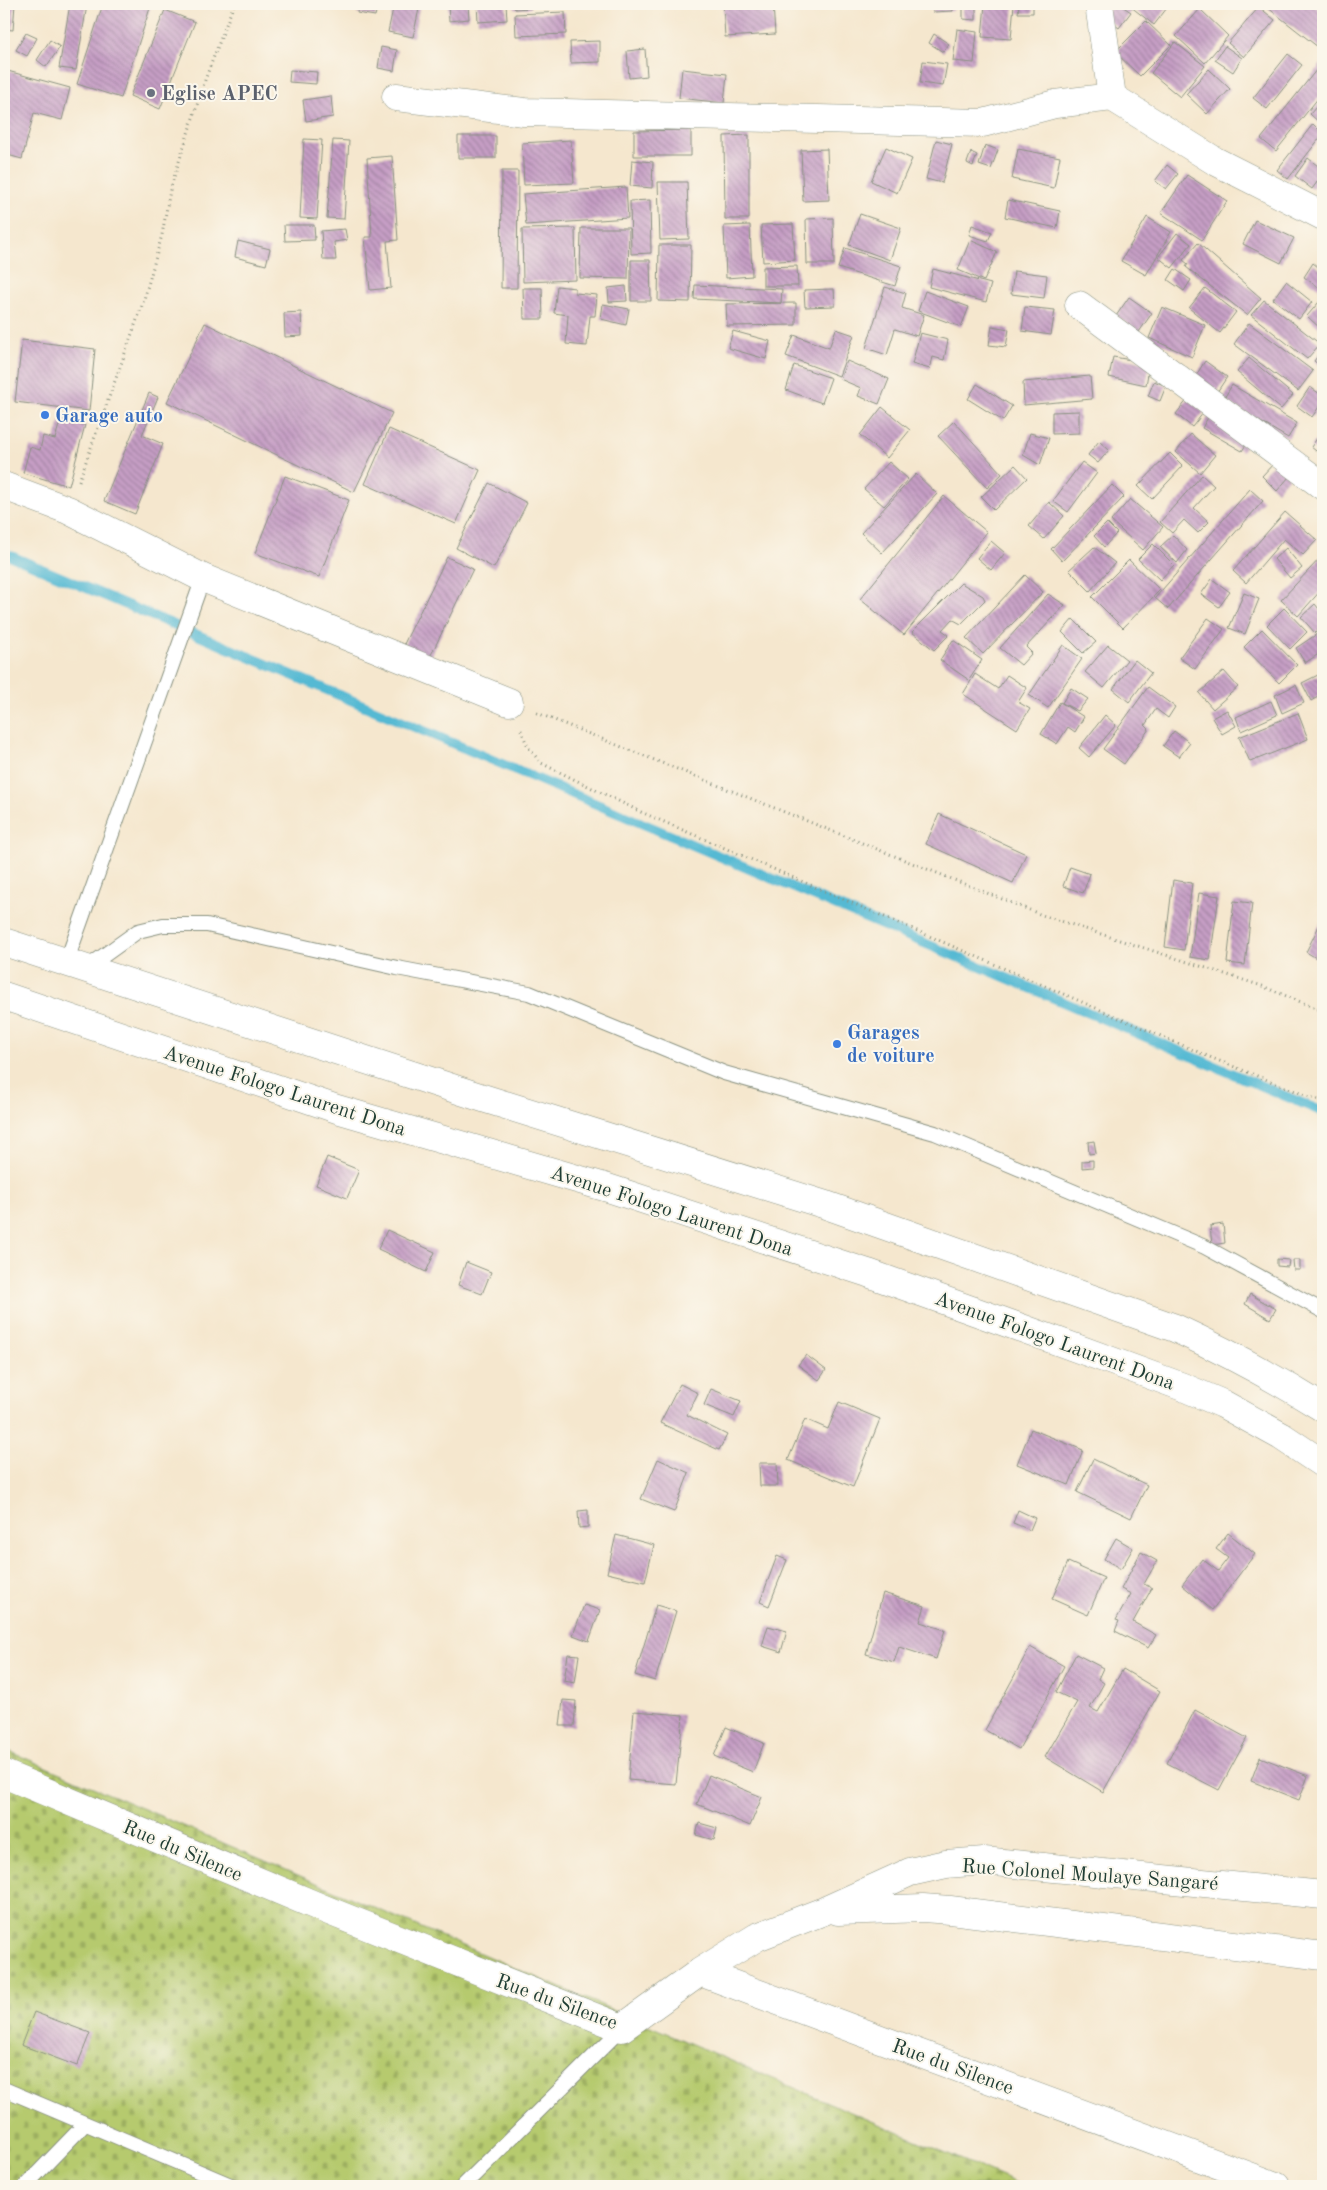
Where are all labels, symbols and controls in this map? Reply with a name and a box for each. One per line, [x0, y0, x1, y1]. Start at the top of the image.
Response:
place label: Eglise APEC [161, 85, 278, 105]
marker: Eglise APEC [145, 87, 157, 99]
place label: Garage auto [55, 407, 163, 427]
marker: Garage auto [39, 409, 51, 421]
place label: Garages de voiture [847, 1024, 935, 1067]
marker: Garages de voiture [831, 1038, 843, 1050]
street label: Avenue Fologo Laurent Dona [161, 1043, 408, 1141]
street label: Avenue Fologo Laurent Dona [548, 1163, 795, 1261]
street label: Avenue Fologo Laurent Dona [932, 1289, 1177, 1395]
street label: Rue du Silence [120, 1818, 245, 1886]
street label: Rue Colonel Moulaye Sangaré [961, 1857, 1219, 1895]
street label: Rue du Silence [493, 1972, 620, 2034]
street label: Rue du Silence [889, 2037, 1016, 2099]

